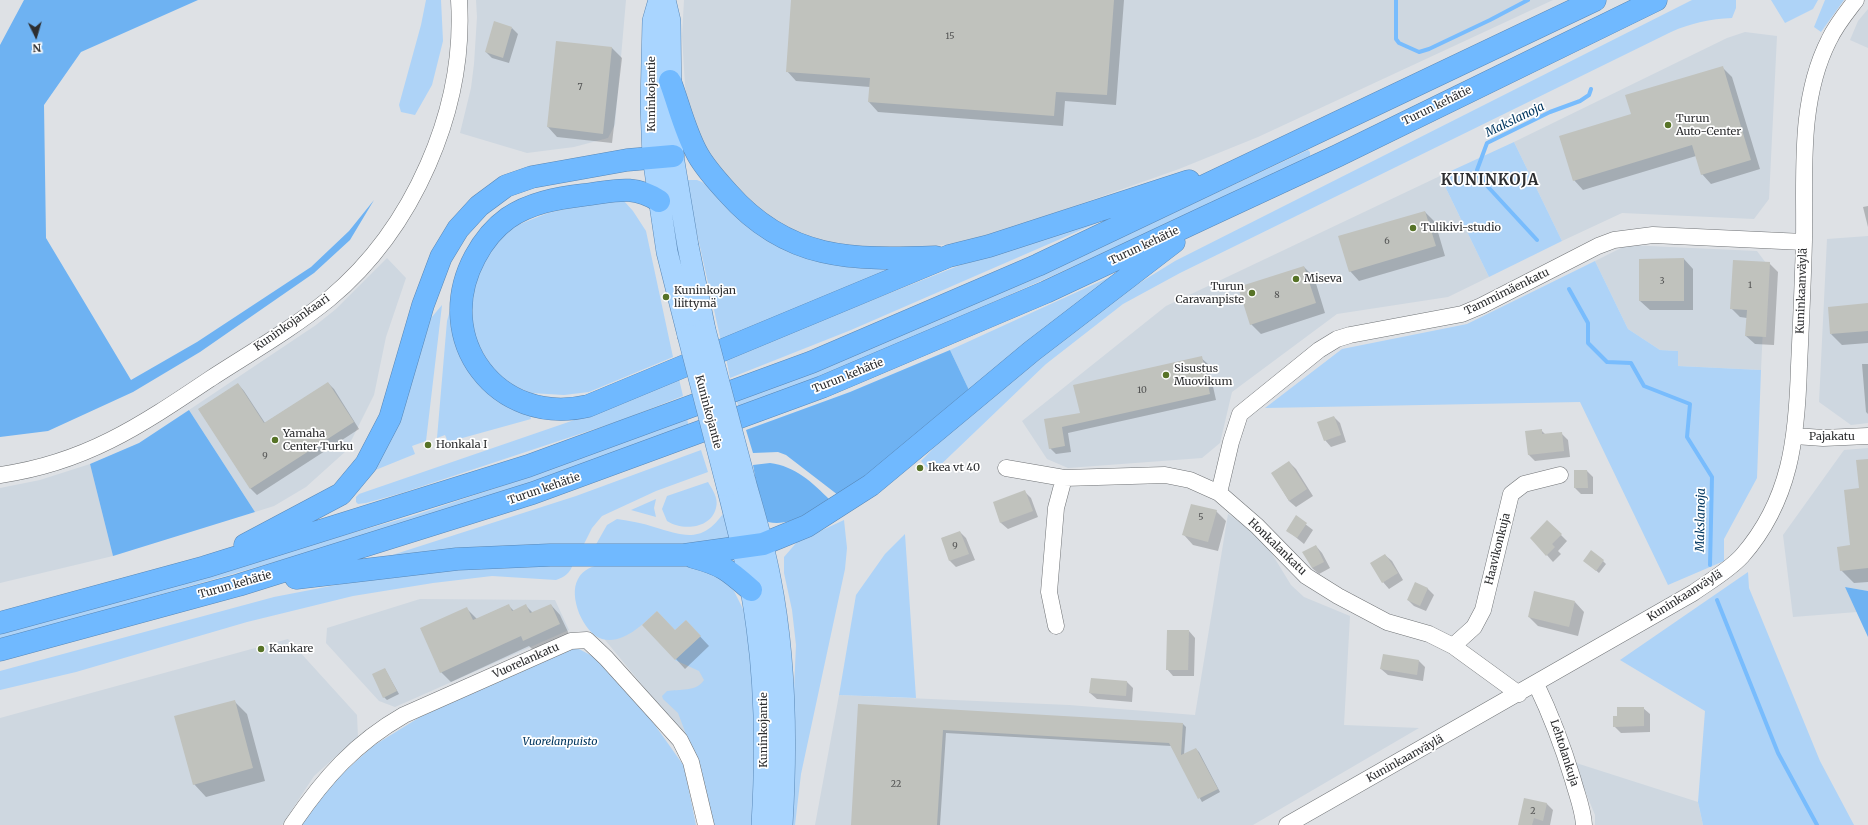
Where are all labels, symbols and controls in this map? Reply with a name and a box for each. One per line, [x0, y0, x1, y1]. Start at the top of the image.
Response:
north arrow [16, 16, 56, 56]
house number: 15 [945, 31, 955, 41]
text: N [32, 41, 42, 55]
street label: Kuninkojantie [645, 56, 659, 132]
house number: 7 [577, 82, 583, 92]
street label: Turun kehätie [1400, 84, 1474, 128]
water label: Makslanoja [1483, 100, 1547, 140]
place label: Turun Auto-Center [1676, 112, 1741, 138]
marker: Turun Auto-Center [1663, 120, 1673, 130]
district label: KUNINKOJA [1441, 172, 1539, 190]
place label: Tulikivi-studio [1421, 221, 1501, 235]
marker: Tulikivi-studio [1408, 223, 1418, 233]
street label: Turun kehätie [1107, 224, 1181, 268]
house number: 6 [1384, 236, 1390, 246]
street label: Kuninkaanväylä [1794, 248, 1810, 334]
street label: Tammimäenkatu [1462, 266, 1552, 318]
place label: Miseva [1304, 272, 1342, 286]
marker: Miseva [1291, 274, 1301, 284]
house number: 3 [1659, 276, 1665, 286]
place label: Turun Caravanpiste [1176, 280, 1244, 306]
house number: 1 [1748, 280, 1752, 290]
place label: Kuninkojan liittymä [674, 284, 736, 310]
marker: Turun Caravanpiste [1247, 288, 1257, 298]
house number: 8 [1274, 290, 1280, 300]
street label: Kuninkojankaari [252, 292, 332, 354]
marker: Kuninkojan liittymä [661, 292, 671, 302]
street label: Turun kehätie [811, 356, 885, 396]
place label: Sisustus Muovikum [1174, 362, 1232, 388]
marker: Sisustus Muovikum [1161, 370, 1171, 380]
street label: Kuninkojantie [692, 374, 724, 450]
house number: 10 [1137, 385, 1147, 395]
place label: Yamaha Center Turku [283, 427, 353, 453]
street label: Pajakatu [1809, 430, 1855, 444]
marker: Yamaha Center Turku [270, 435, 280, 445]
place label: Honkala I [436, 438, 487, 452]
marker: Honkala I [423, 440, 433, 450]
house number: 9 [262, 451, 268, 461]
place label: Ikea vt 40 [928, 461, 980, 475]
marker: Ikea vt 40 [915, 463, 925, 473]
street label: Turun kehätie [506, 471, 582, 507]
water label: Makslanoja [1693, 488, 1709, 552]
house number: 5 [1198, 512, 1204, 522]
street label: Haavikonkuja [1483, 512, 1513, 586]
street label: Honkalankatu [1245, 516, 1309, 578]
house number: 9 [952, 541, 958, 551]
street label: Turun kehätie [197, 568, 273, 602]
street label: Kuninkaanväylä [1645, 568, 1725, 624]
street label: Vuorelankatu [491, 641, 561, 681]
place label: Kankare [269, 642, 313, 656]
marker: Kankare [256, 644, 266, 654]
street label: Kuninkojantie [757, 692, 771, 768]
street label: Lehtolankuja [1547, 718, 1581, 788]
street label: Kuninkaanväylä [1364, 732, 1446, 786]
park label: Vuorelanpuisto [523, 735, 597, 749]
house number: 22 [891, 779, 901, 789]
house number: 2 [1530, 806, 1536, 816]

